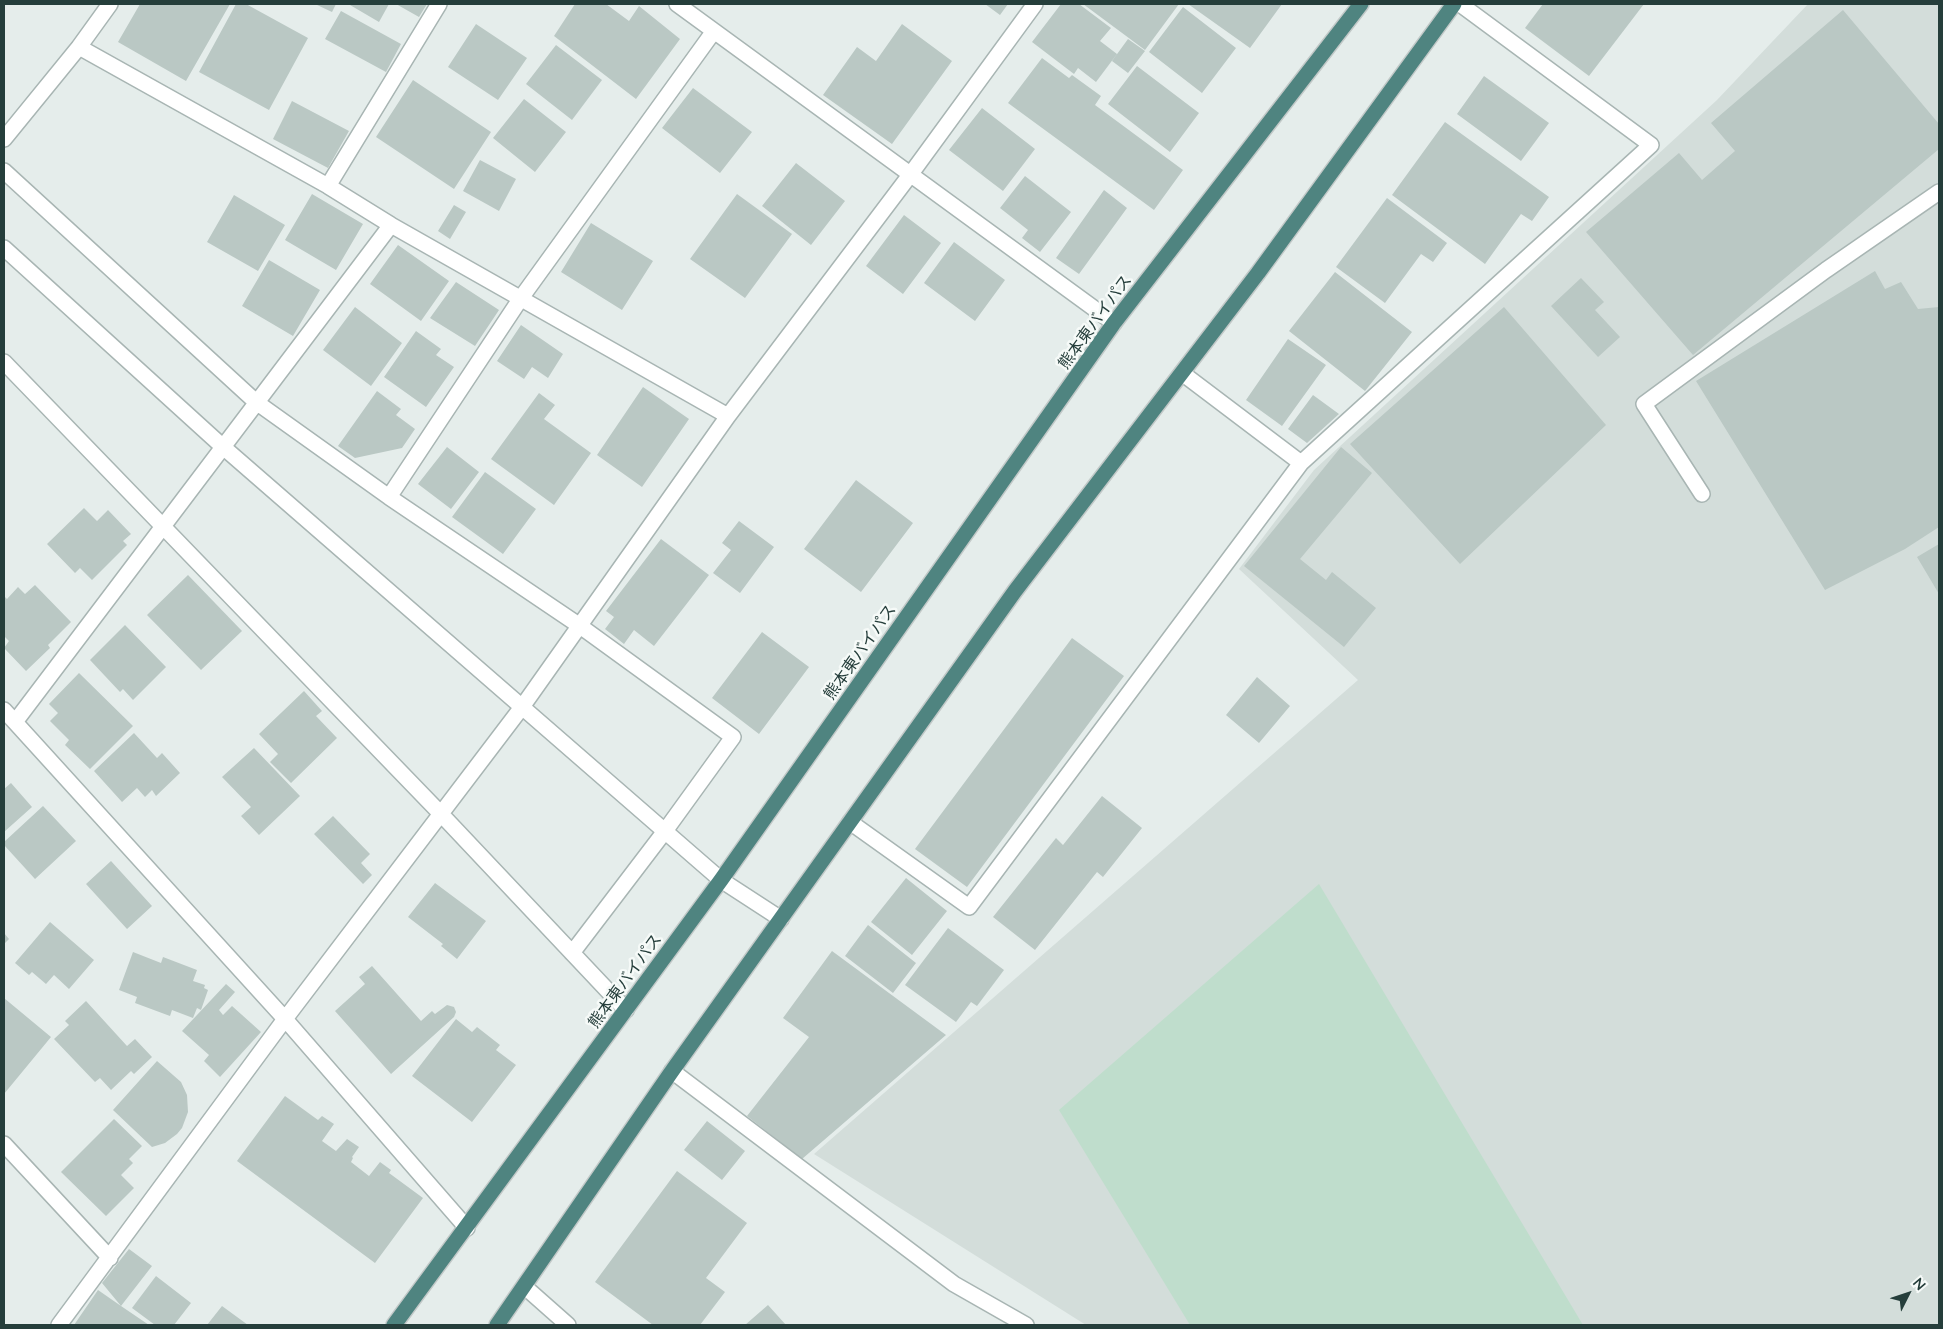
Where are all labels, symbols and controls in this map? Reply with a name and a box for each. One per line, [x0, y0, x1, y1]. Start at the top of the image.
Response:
street label: 熊本東バイパス [1054, 271, 1136, 373]
street label: 熊本東バイパス [820, 601, 900, 703]
street label: 熊本東バイパス [584, 930, 666, 1032]
north arrow [1883, 1269, 1933, 1319]
text: N [1910, 1274, 1930, 1293]

